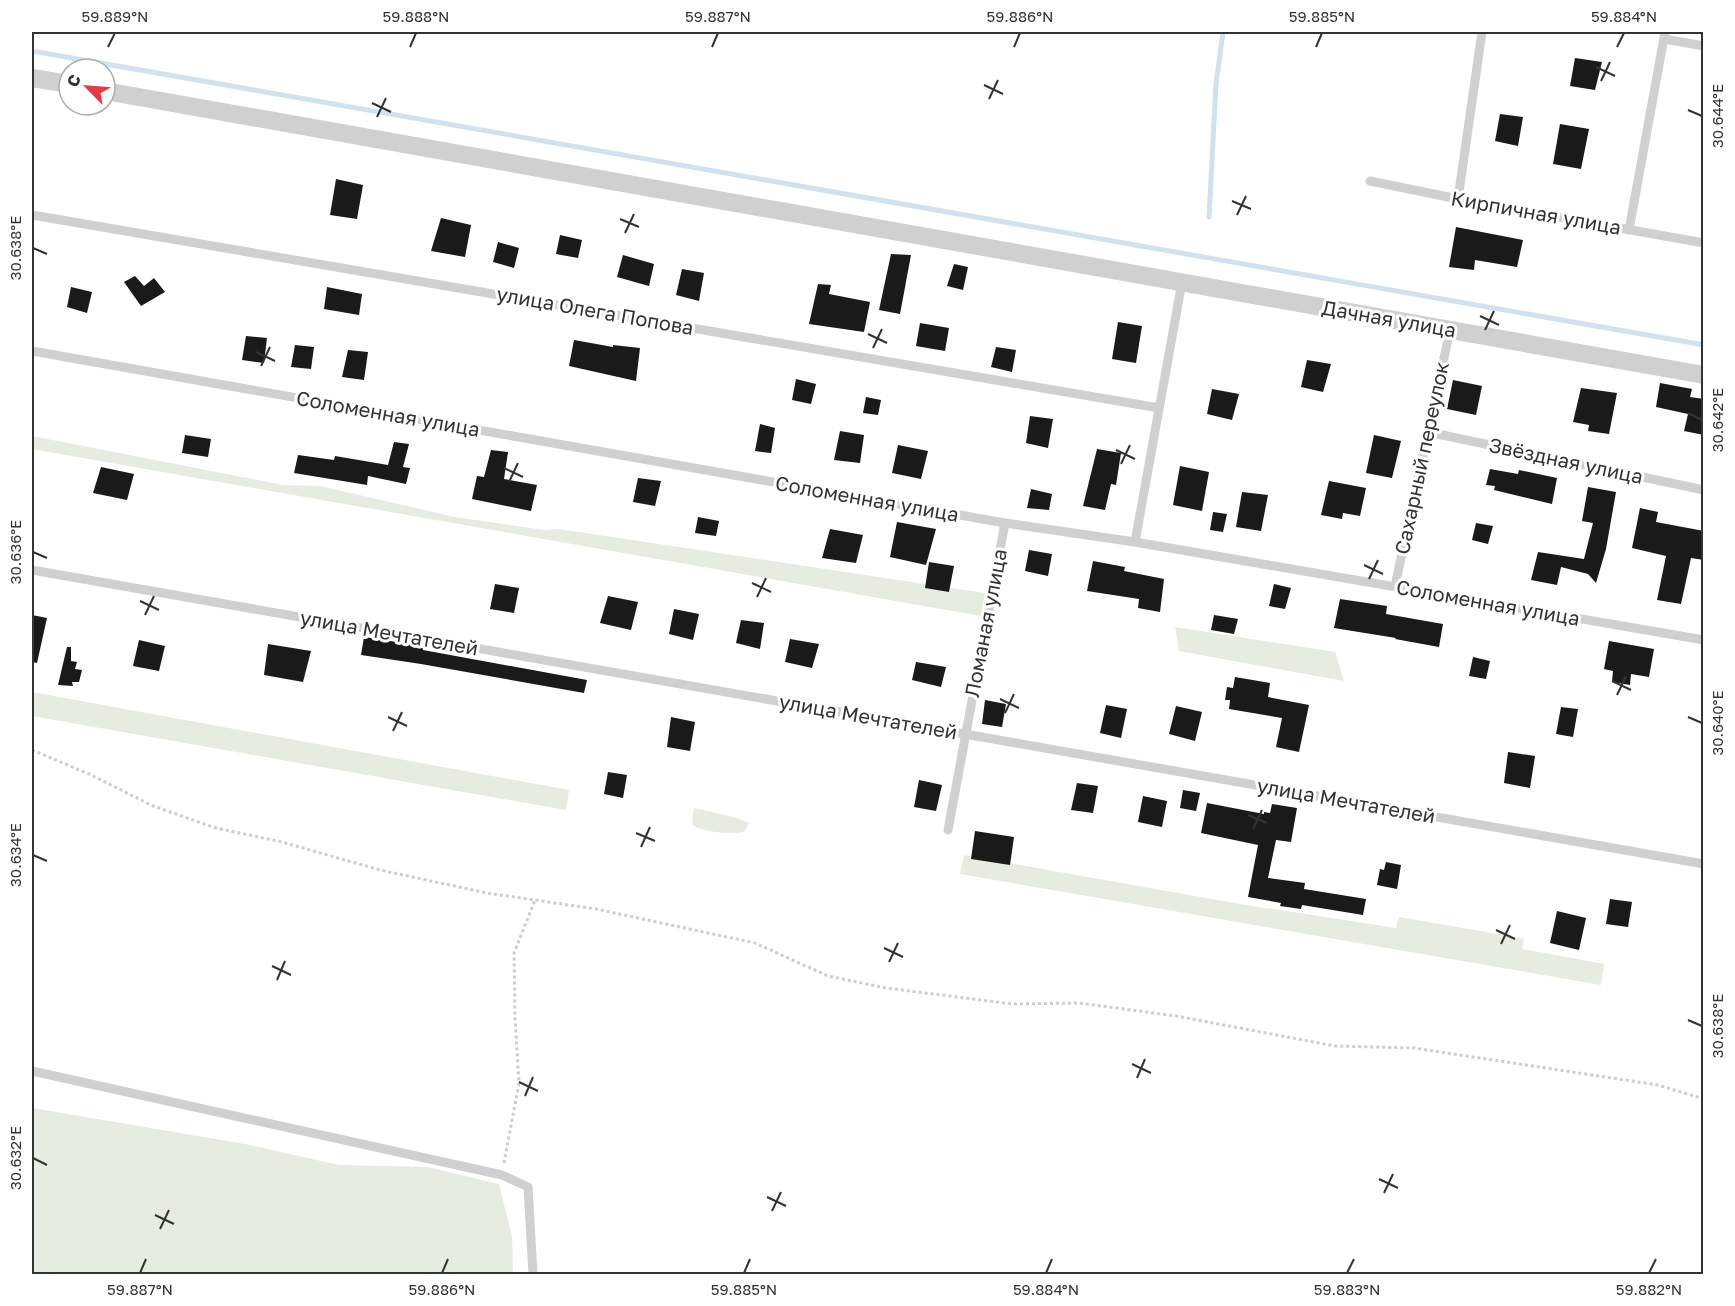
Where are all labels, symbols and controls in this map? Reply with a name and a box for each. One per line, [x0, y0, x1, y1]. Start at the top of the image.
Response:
text: 59.889°N [82, 7, 148, 25]
text: 59.888°N [383, 7, 449, 25]
text: 59.887°N [685, 7, 751, 25]
text: 59.886°N [987, 7, 1053, 25]
text: 59.885°N [1289, 7, 1355, 25]
text: 59.884°N [1591, 7, 1657, 25]
north arrow [57, 57, 117, 117]
text: С [62, 71, 85, 90]
text: 30.644°E [1708, 84, 1726, 148]
street label: Кирпичная улица [1449, 185, 1623, 239]
text: 30.638°E [6, 216, 24, 280]
street label: улица Олега Попова [495, 281, 696, 339]
street label: Дачная улица [1320, 294, 1458, 342]
street label: Сахарный переулок [1389, 359, 1453, 556]
street label: Соломенная улица [295, 385, 482, 441]
text: 30.642°E [1708, 388, 1726, 452]
street label: Звёздная улица [1487, 432, 1645, 488]
street label: Соломенная улица [774, 470, 961, 526]
text: 30.636°E [6, 520, 24, 584]
street label: Ломаная улица [959, 547, 1011, 699]
street label: Соломенная улица [1395, 574, 1582, 630]
street label: улица Мечтателей [298, 605, 480, 660]
street label: улица Мечтателей [777, 689, 959, 744]
text: 30.640°E [1708, 690, 1726, 756]
street label: улица Мечтателей [1255, 773, 1437, 828]
text: 30.634°E [6, 823, 24, 887]
text: 30.638°E [1708, 994, 1726, 1058]
text: 30.632°E [6, 1126, 24, 1190]
text: 59.887°N [107, 1280, 173, 1298]
text: 59.886°N [409, 1280, 475, 1298]
text: 59.885°N [711, 1280, 777, 1298]
text: 59.884°N [1013, 1280, 1079, 1298]
text: 59.883°N [1314, 1280, 1380, 1298]
text: 59.882°N [1616, 1280, 1682, 1298]

